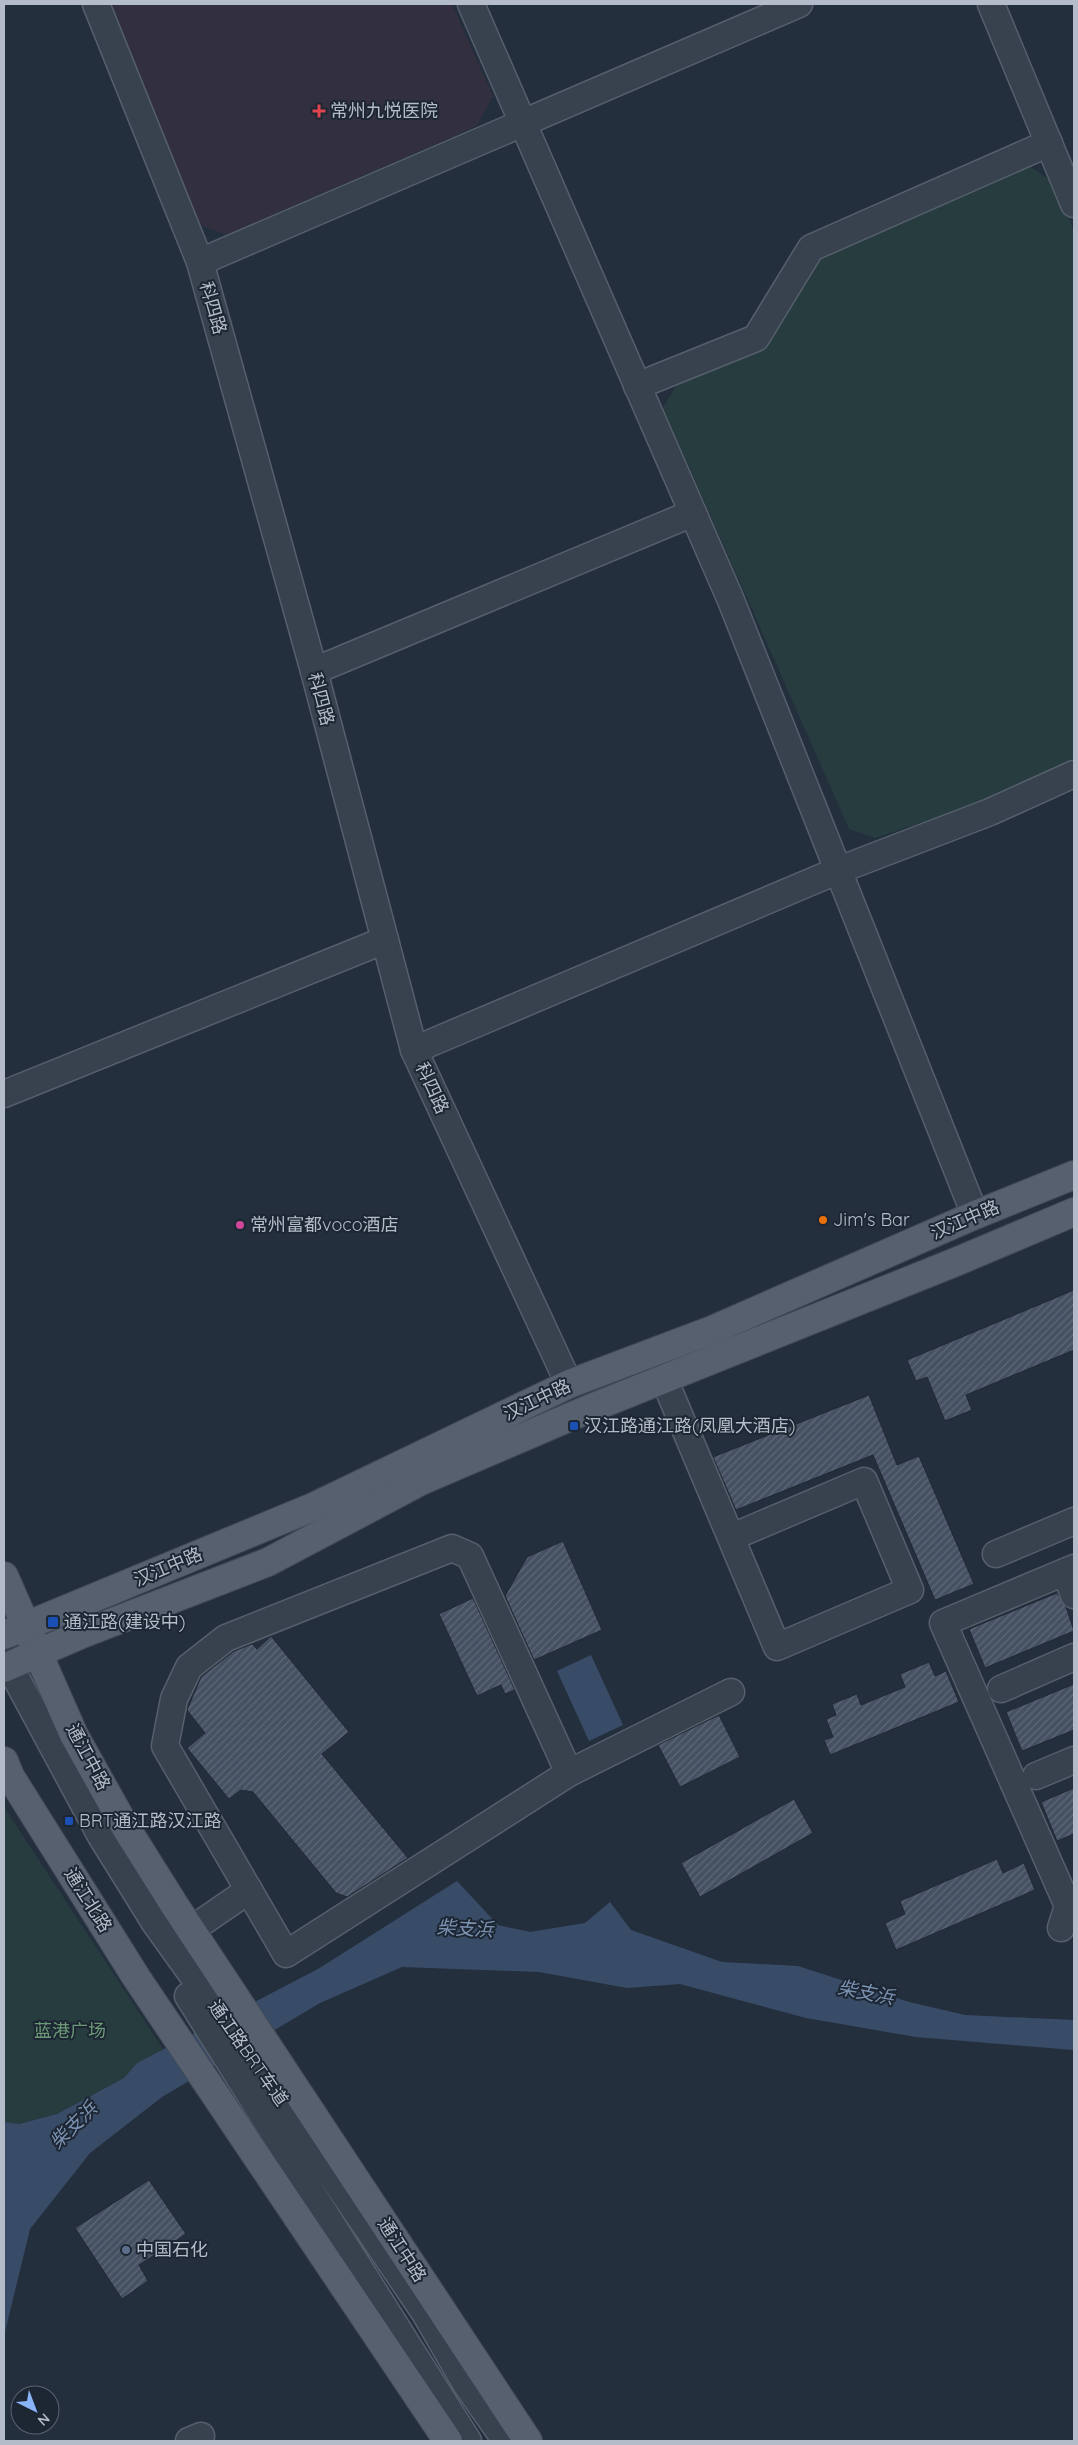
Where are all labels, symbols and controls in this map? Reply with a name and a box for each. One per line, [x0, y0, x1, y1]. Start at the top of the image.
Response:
place label: 常州九悦医院 [330, 99, 438, 122]
marker: 常州九悦医院 [312, 104, 326, 118]
street label: 科四路 [195, 279, 232, 337]
street label: 科四路 [303, 670, 340, 728]
street label: 科四路 [411, 1058, 454, 1117]
street label: 汉江中路 [927, 1195, 1002, 1244]
place label: Jim's Bar [833, 1208, 910, 1231]
place label: 常州富都voco酒店 [250, 1213, 399, 1236]
marker: Jim's Bar [817, 1214, 829, 1226]
marker: 常州富都voco酒店 [234, 1219, 246, 1231]
street label: 汉江中路 [499, 1374, 574, 1425]
place label: 汉江路通江路(凤凰大酒店) [584, 1414, 795, 1437]
marker: 汉江路通江路(凤凰大酒店) [568, 1420, 580, 1432]
street label: 汉江中路 [130, 1542, 205, 1591]
place label: 通江路(建设中) [64, 1610, 185, 1633]
marker: 通江路(建设中) [46, 1615, 60, 1629]
street label: 通江中路 [61, 1720, 115, 1794]
place label: BRT通江路汉江路 [79, 1809, 221, 1832]
marker: BRT通江路汉江路 [63, 1815, 75, 1827]
street label: 通江北路 [60, 1863, 117, 1936]
water label: 柴支浜 [436, 1915, 496, 1942]
water label: 柴支浜 [836, 1975, 898, 2010]
street label: 通江路BRT车道 [203, 1995, 294, 2110]
park label: 蓝港广场 [34, 2019, 106, 2042]
water label: 柴支浜 [44, 2095, 103, 2154]
street label: 通江中路 [373, 2213, 432, 2286]
place label: 中国石化 [136, 2238, 208, 2261]
marker: 中国石化 [120, 2244, 132, 2256]
north arrow [10, 2385, 60, 2435]
text: N [34, 2410, 54, 2430]

